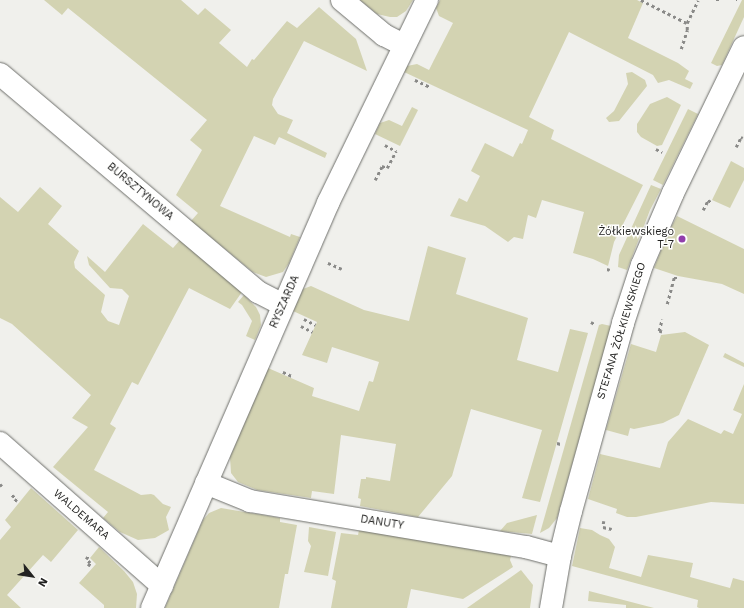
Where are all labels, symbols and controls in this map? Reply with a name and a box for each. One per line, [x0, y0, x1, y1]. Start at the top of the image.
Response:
street label: BURSZTYNOWA [104, 160, 176, 224]
place label: Żółkiewskiego T-7 [598, 226, 674, 252]
marker: Żółkiewskiego T-7 [677, 234, 687, 244]
street label: STEFANA ŻÓŁKIEWSKIEGO [595, 261, 649, 401]
street label: RYSZARDA [267, 273, 303, 331]
street label: WALDEMARA [50, 487, 112, 543]
street label: DANUTY [359, 513, 405, 533]
north arrow [12, 556, 52, 596]
text: N [35, 575, 50, 589]

